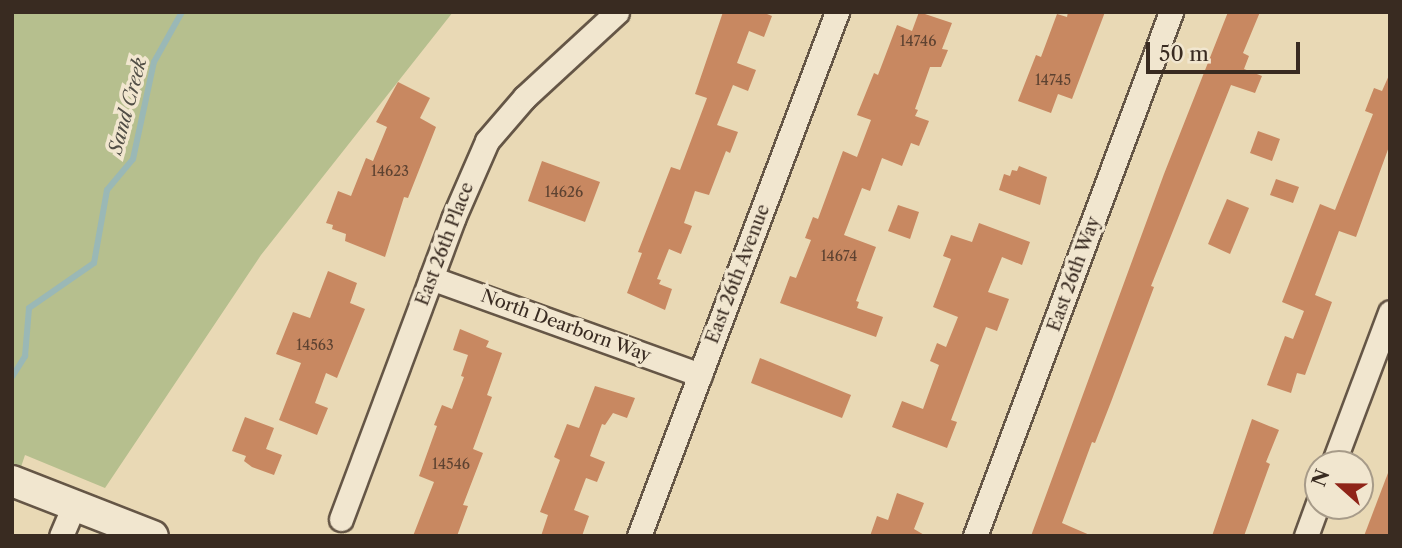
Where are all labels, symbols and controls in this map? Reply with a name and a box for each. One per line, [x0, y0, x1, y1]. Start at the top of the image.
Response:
scale bar [1150, 28, 1304, 72]
house number: 14746 [900, 33, 936, 49]
text: 50 m [1159, 41, 1209, 66]
water label: Sand Creek [104, 55, 152, 157]
house number: 14745 [1035, 72, 1071, 88]
house number: 14623 [371, 163, 409, 179]
street label: East 26th Place [412, 179, 478, 309]
house number: 14626 [545, 184, 583, 200]
street label: East 26th Avenue [701, 201, 775, 347]
street label: East 26th Way [1043, 213, 1105, 335]
house number: 14674 [821, 248, 857, 264]
street label: North Dearborn Way [478, 285, 654, 367]
house number: 14563 [296, 337, 334, 353]
north arrow [1304, 450, 1374, 520]
house number: 14546 [432, 456, 470, 472]
text: N [1307, 466, 1334, 490]

